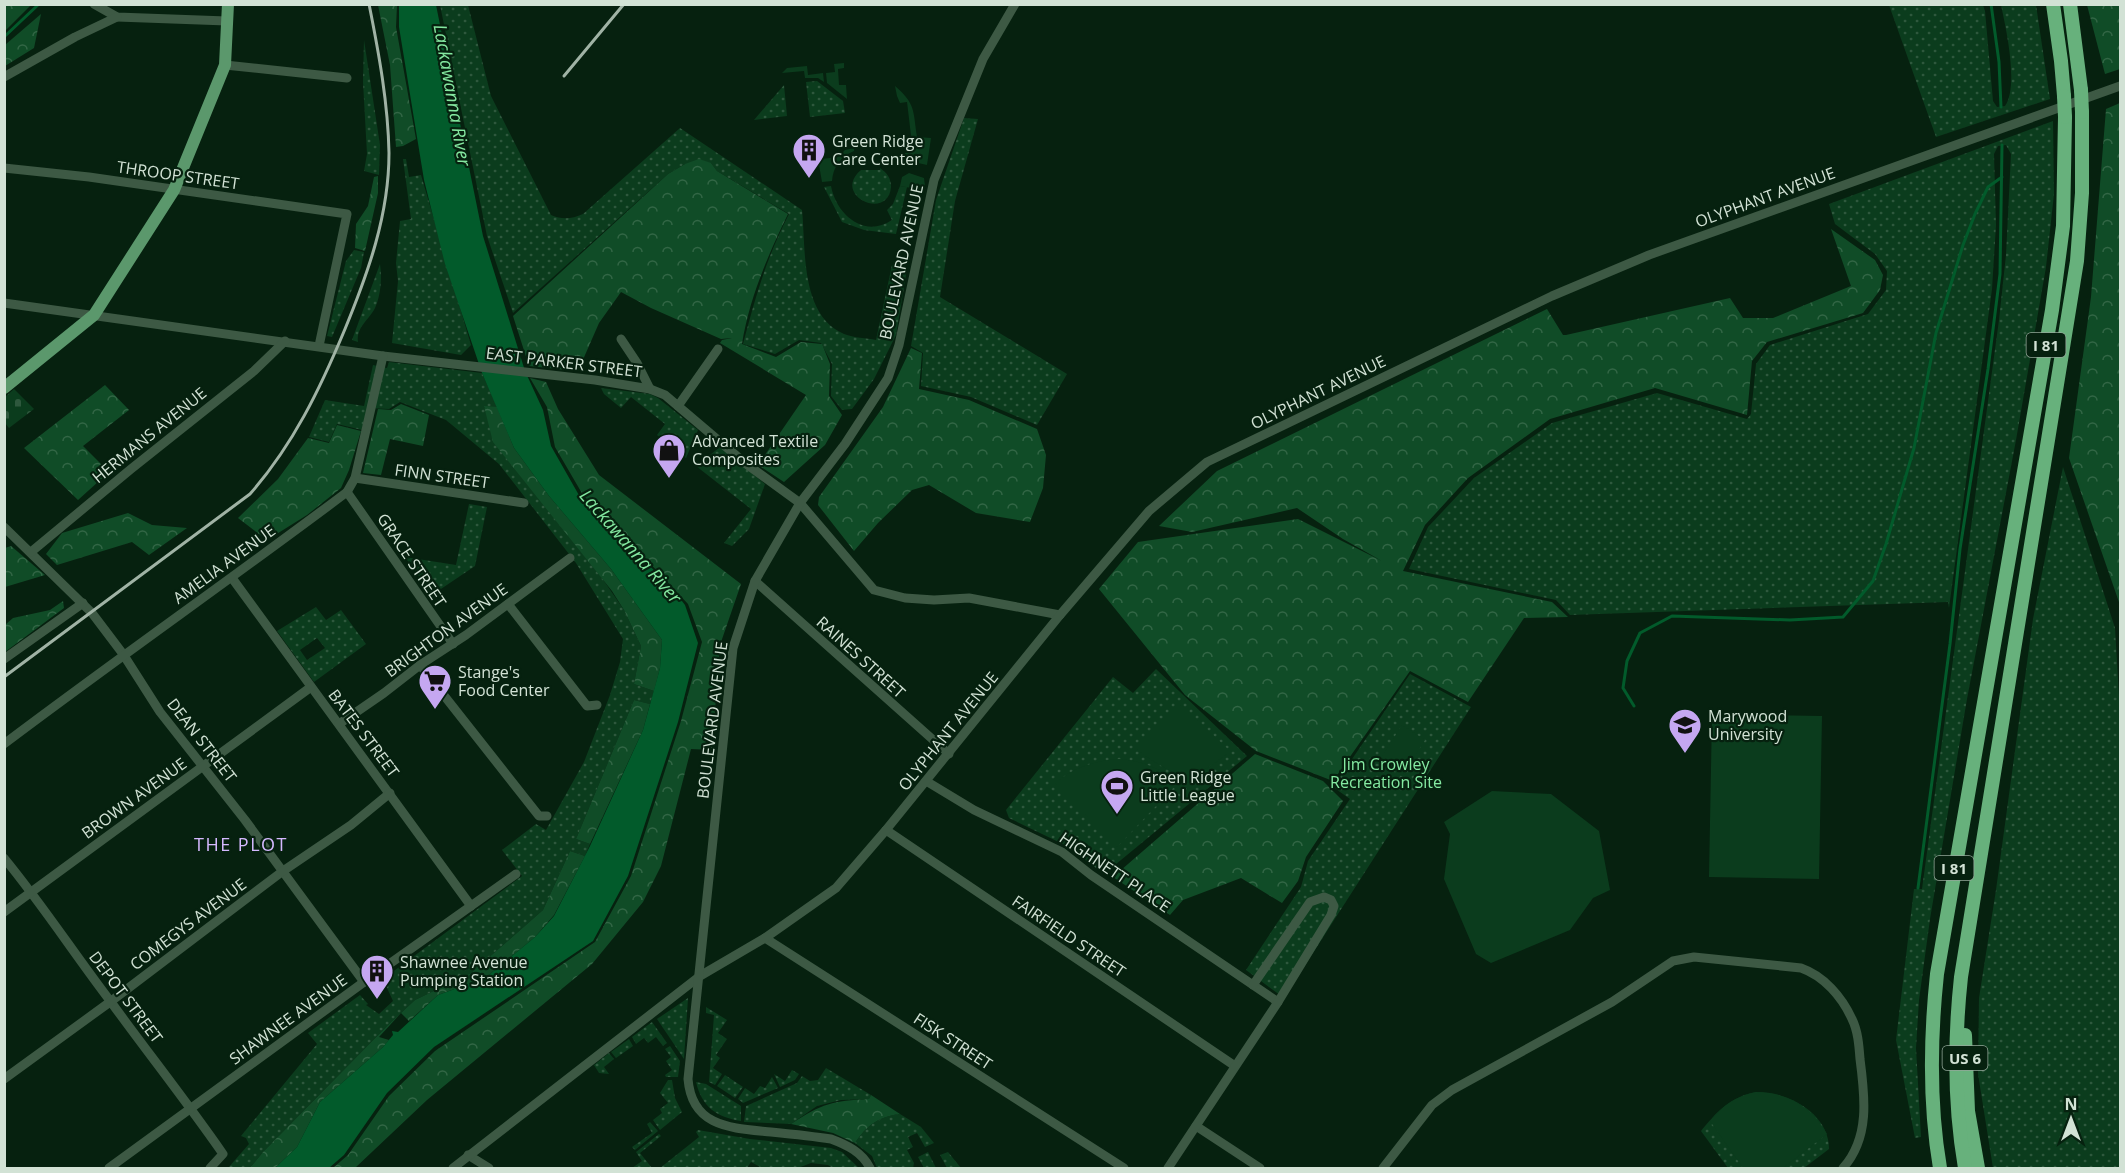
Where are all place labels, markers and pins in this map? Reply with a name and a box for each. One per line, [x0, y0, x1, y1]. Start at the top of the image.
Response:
place label: Green Ridge Care Center [832, 130, 924, 170]
building icon: Green Ridge Care Center [791, 132, 827, 179]
place label: Advanced Textile Composites [692, 430, 818, 470]
shop icon: Advanced Textile Composites [651, 432, 687, 479]
place label: Stange's Food Center [458, 661, 550, 701]
supermarket icon: Stange's Food Center [417, 663, 453, 710]
place label: Marywood University [1708, 705, 1787, 745]
school or university icon: Marywood University [1667, 707, 1703, 754]
place label: Green Ridge Little League [1140, 766, 1235, 806]
sports icon: Green Ridge Little League [1099, 768, 1135, 815]
place label: Shawnee Avenue Pumping Station [400, 951, 528, 991]
building icon: Shawnee Avenue Pumping Station [359, 953, 395, 1000]

